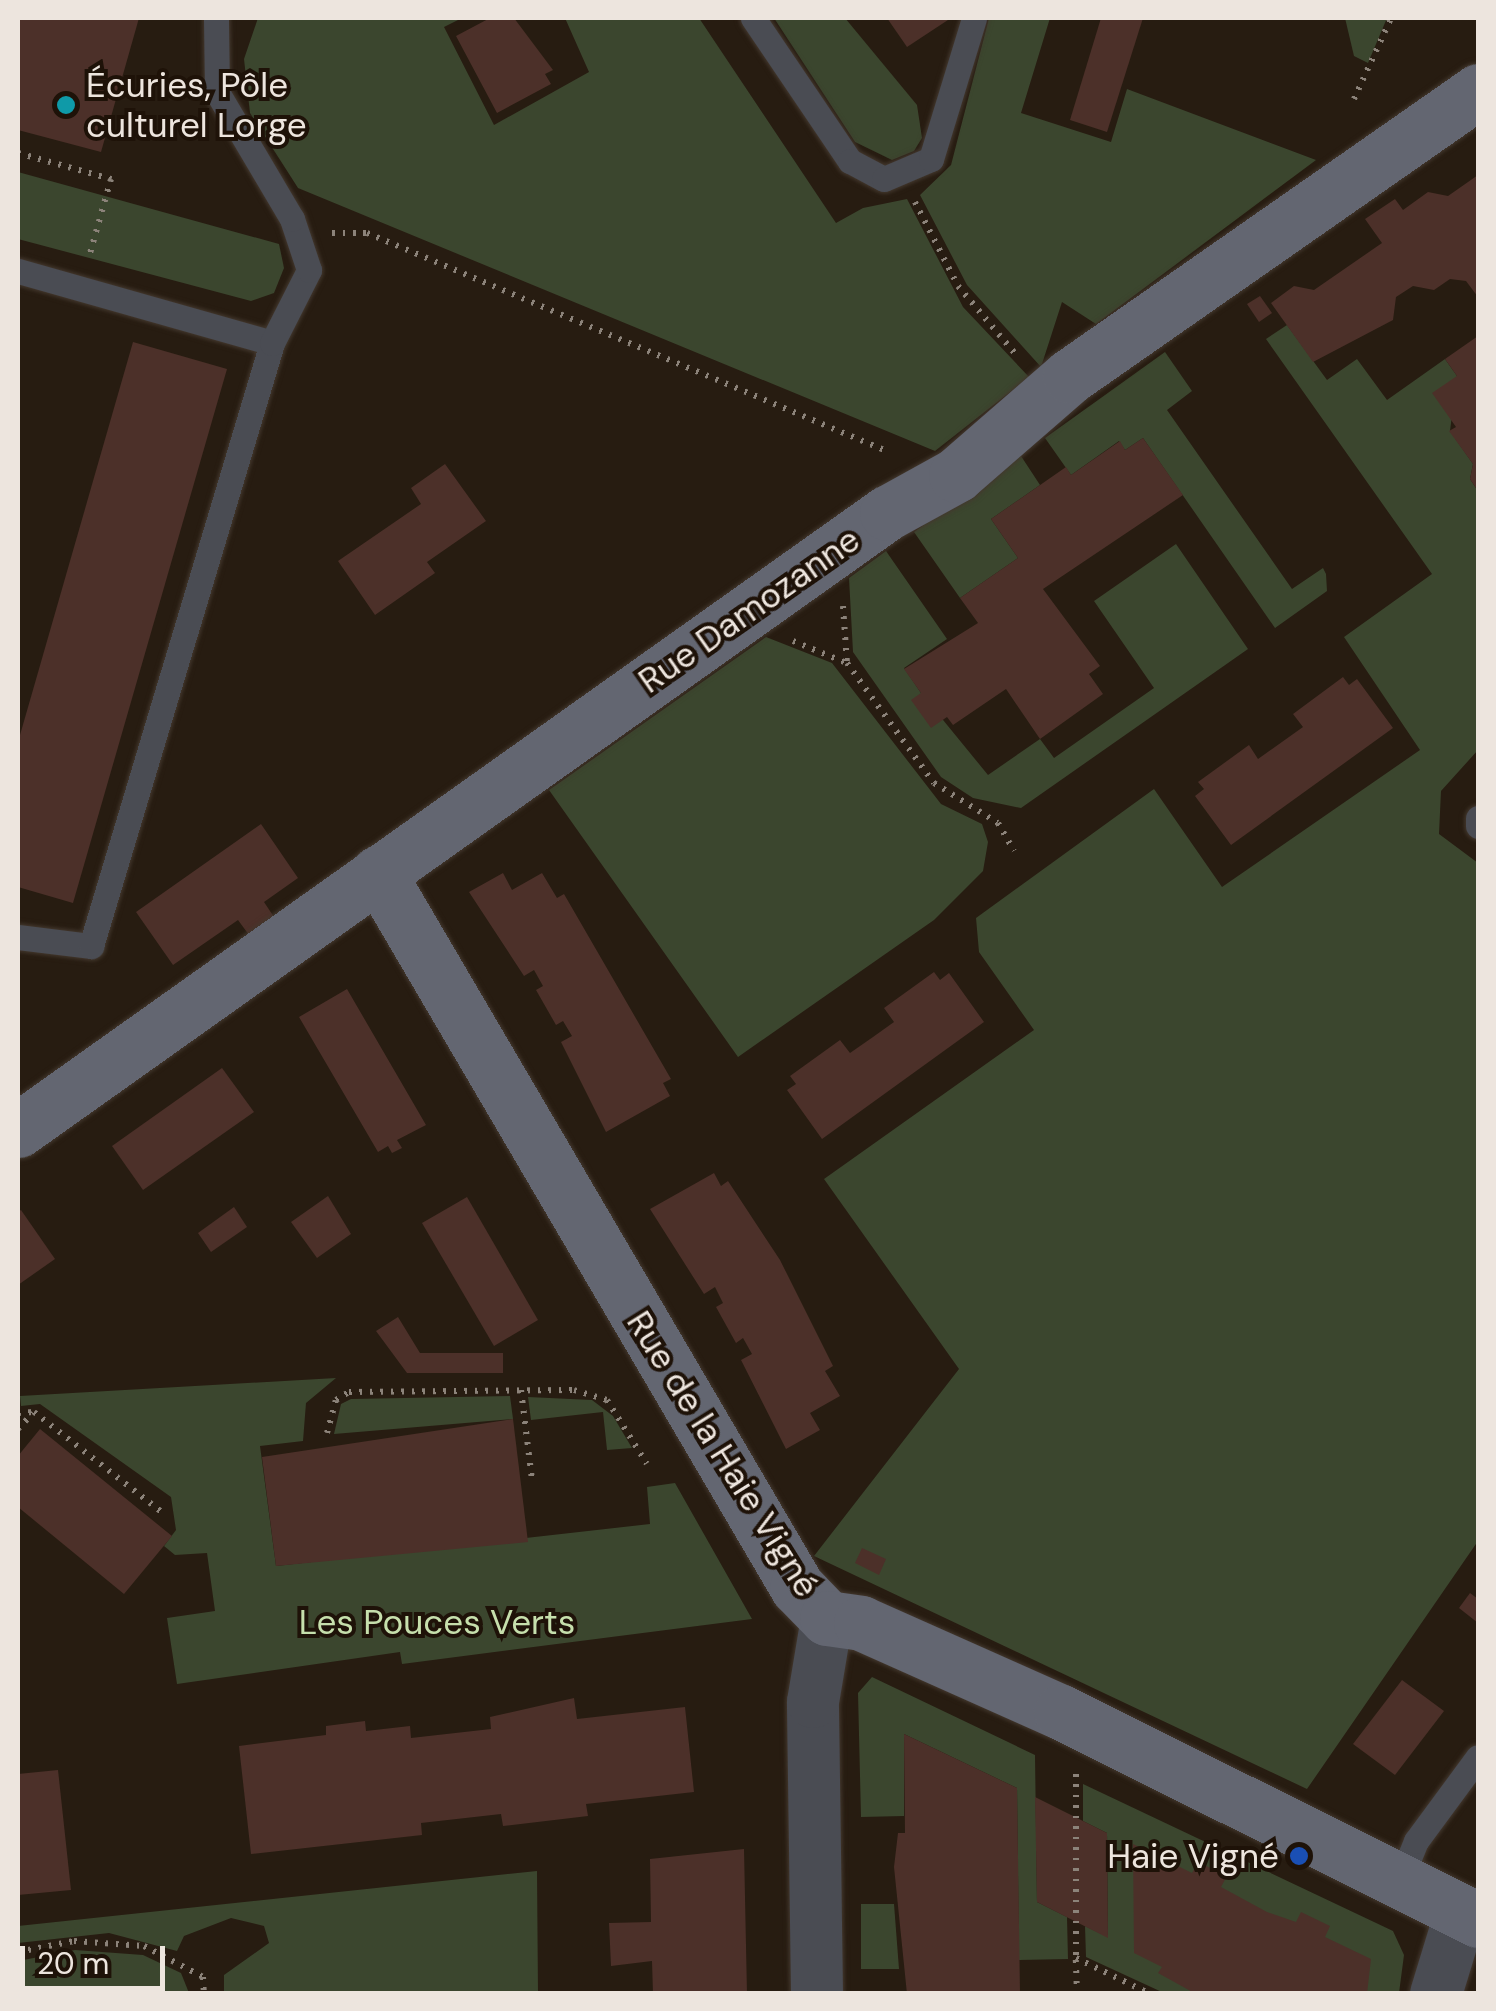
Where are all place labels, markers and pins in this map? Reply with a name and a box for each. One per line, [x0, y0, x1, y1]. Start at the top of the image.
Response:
place label: Écuries, Pôle culturel Lorge [86, 64, 307, 146]
marker: Écuries, Pôle culturel Lorge [55, 94, 77, 116]
place label: Haie Vigné [1107, 1835, 1279, 1877]
marker: Haie Vigné [1288, 1845, 1310, 1867]

